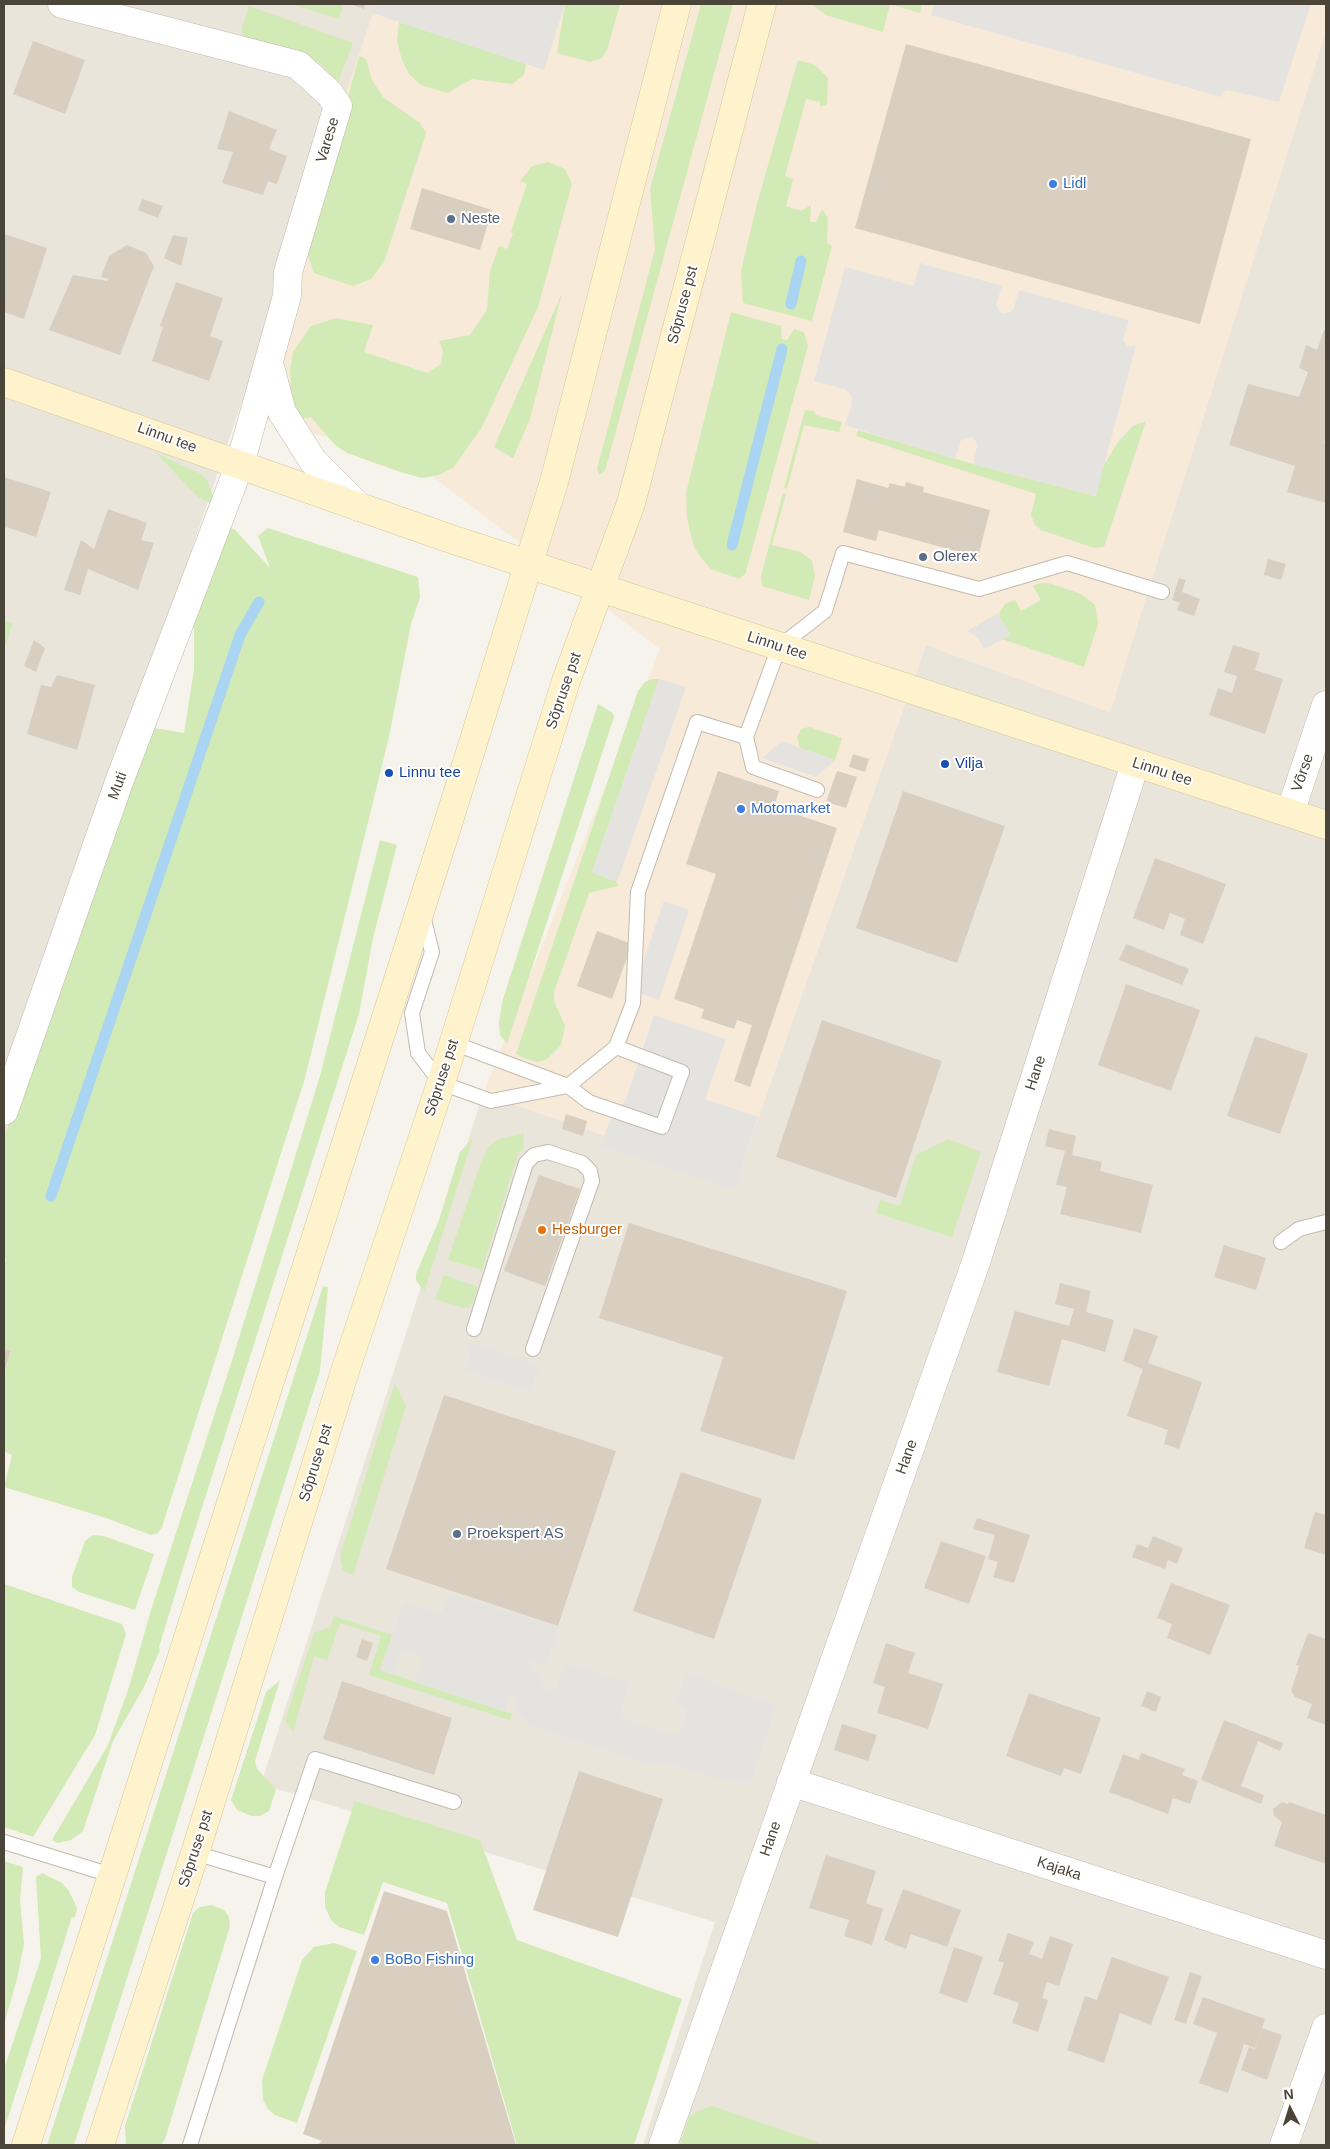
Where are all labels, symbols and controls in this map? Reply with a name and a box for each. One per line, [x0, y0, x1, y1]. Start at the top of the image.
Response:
street label: Varese [313, 115, 343, 165]
place label: Lidl [1063, 175, 1086, 193]
marker: Lidl [1047, 178, 1059, 190]
place label: Neste [461, 210, 500, 228]
marker: Neste [445, 213, 457, 225]
street label: Sõpruse pst [664, 264, 702, 346]
street label: Linnu tee [135, 419, 199, 457]
place label: Olerex [933, 548, 977, 566]
marker: Olerex [917, 551, 929, 563]
street label: Linnu tee [745, 628, 809, 664]
street label: Sõpruse pst [542, 650, 586, 732]
street label: Võrse [1288, 752, 1318, 794]
street label: Linnu tee [1130, 754, 1194, 790]
place label: Vilja [955, 755, 983, 773]
marker: Vilja [939, 758, 951, 770]
place label: Linnu tee [399, 764, 461, 782]
marker: Linnu tee [383, 767, 395, 779]
street label: Muti [105, 770, 131, 802]
place label: Motomarket [751, 800, 830, 818]
marker: Motomarket [735, 803, 747, 815]
street label: Sõpruse pst [421, 1037, 463, 1119]
street label: Hane [1022, 1053, 1050, 1093]
place label: Hesburger [552, 1221, 622, 1239]
marker: Hesburger [536, 1224, 548, 1236]
street label: Sõpruse pst [296, 1422, 336, 1504]
street label: Hane [892, 1437, 922, 1477]
place label: Proekspert AS [467, 1525, 564, 1543]
marker: Proekspert AS [451, 1528, 463, 1540]
street label: Sõpruse pst [175, 1808, 217, 1890]
street label: Hane [757, 1819, 785, 1859]
street label: Kajaka [1034, 1853, 1084, 1885]
place label: BoBo Fishing [385, 1951, 474, 1969]
marker: BoBo Fishing [369, 1954, 381, 1966]
north arrow [1265, 2084, 1315, 2134]
text: N [1283, 2086, 1294, 2102]

